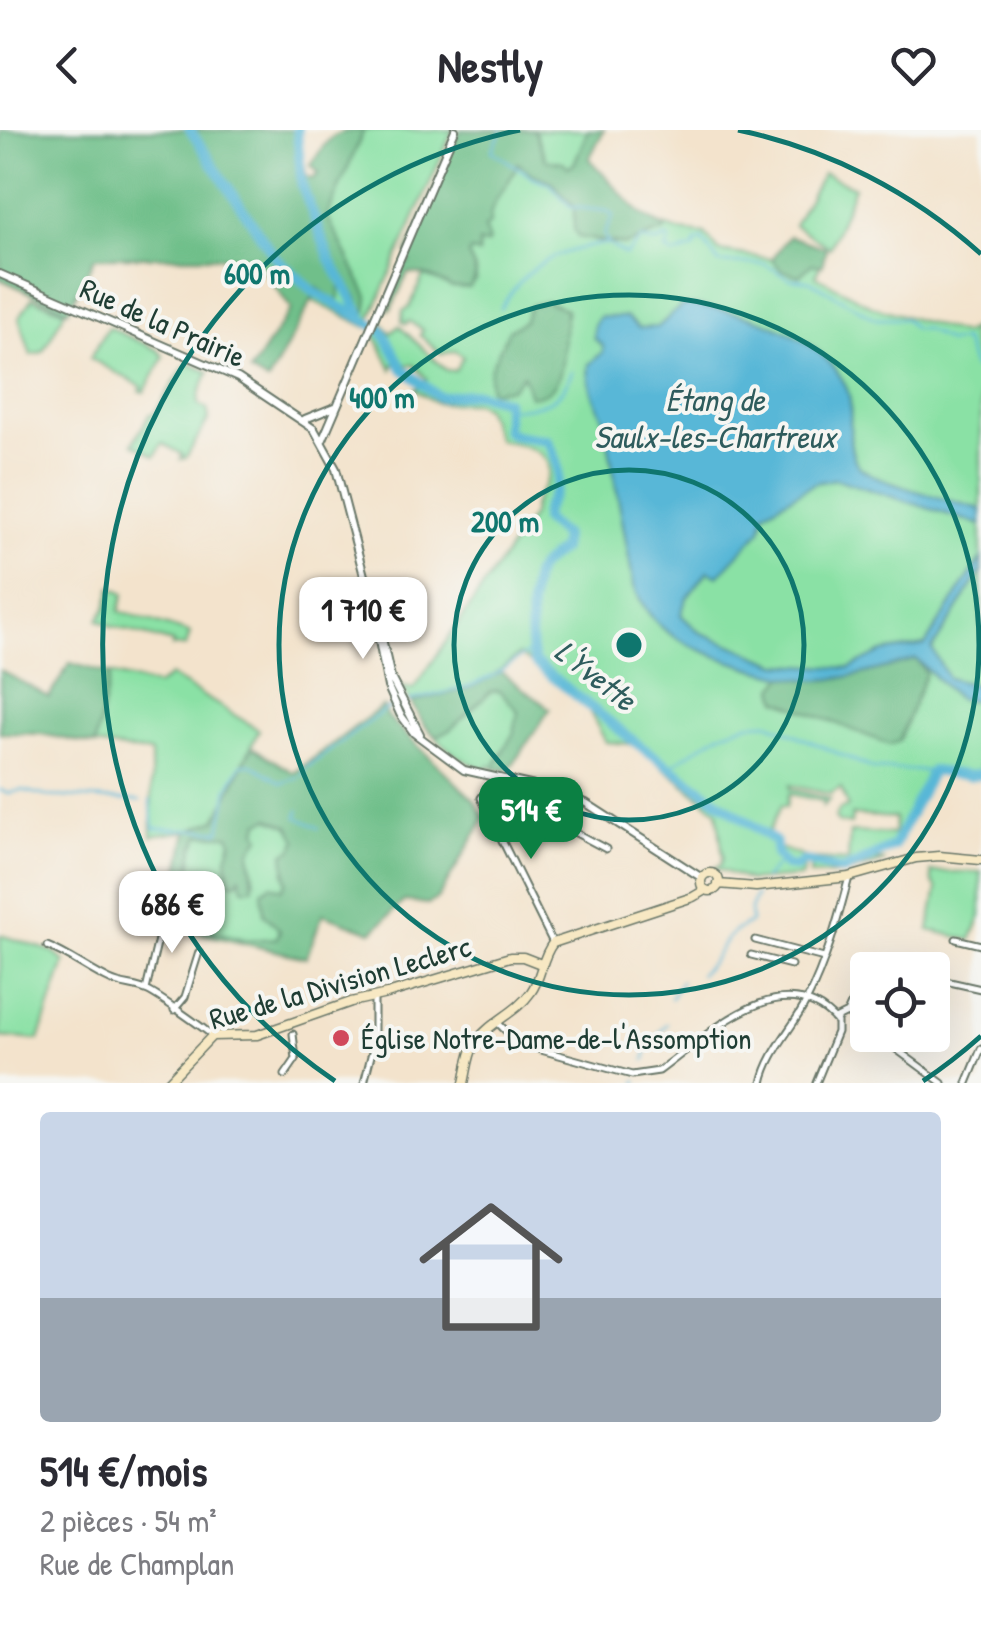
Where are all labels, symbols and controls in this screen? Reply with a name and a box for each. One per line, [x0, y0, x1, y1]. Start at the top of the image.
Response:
text: Nestly [438, 35, 543, 96]
icon: back [40, 38, 95, 93]
icon: heart [886, 38, 941, 93]
text: 600 m [224, 253, 290, 293]
street label: Rue de la Prairie [74, 268, 252, 376]
text: 400 m [349, 377, 415, 417]
water label: Étang de Saulx-les-Chartreux [594, 378, 838, 458]
text: 200 m [471, 501, 539, 541]
pin: 1 710 € [271, 577, 455, 662]
text: 1 710 € [321, 588, 405, 631]
centre of rings [611, 627, 647, 663]
water label: L'Yvette [547, 630, 646, 721]
pin: 514 € [461, 777, 601, 862]
text: 514 € [501, 788, 561, 831]
pin: 686 € [102, 871, 242, 956]
text: 686 € [141, 882, 203, 925]
street label: Rue de la Division Leclerc [205, 925, 476, 1038]
map controls [850, 952, 950, 1052]
button: locate [850, 952, 950, 1052]
place label: Église Notre-Dame-de-l'Assomption [361, 1018, 752, 1058]
marker: Église Notre-Dame-de-l'Assomption [330, 1027, 352, 1049]
icon: home [401, 1177, 581, 1357]
text: 514 €/mois [40, 1442, 207, 1499]
text: 2 pièces · 54 m² [40, 1499, 217, 1542]
text: Rue de Champlan [40, 1542, 235, 1585]

